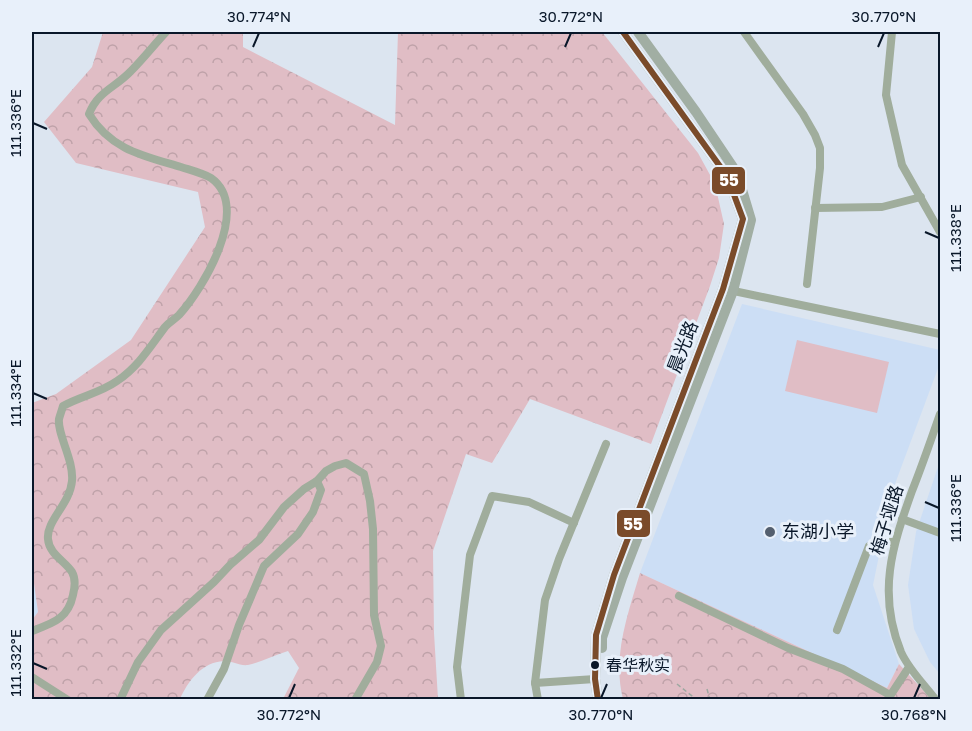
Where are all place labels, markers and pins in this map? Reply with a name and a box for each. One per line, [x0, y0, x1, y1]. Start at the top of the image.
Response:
place label: 东湖小学 [782, 520, 854, 542]
marker: 东湖小学 [763, 525, 777, 539]
place label: 春华秋实 [606, 655, 670, 675]
marker: 春华秋实 [589, 659, 601, 671]

